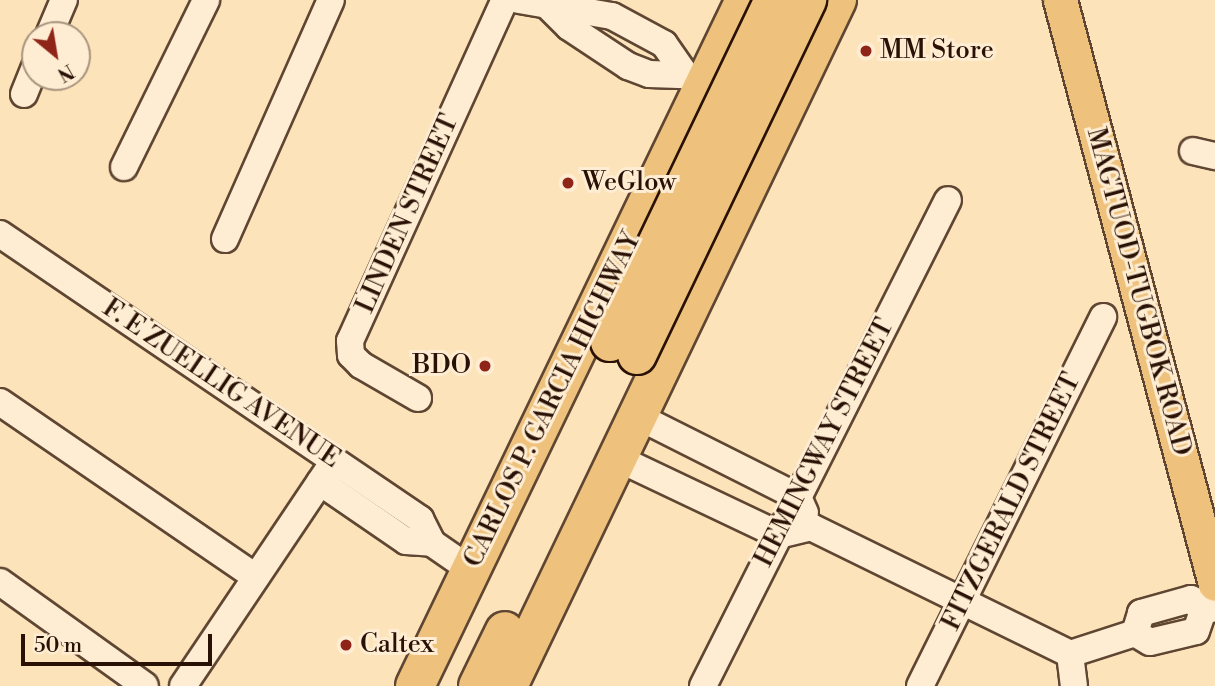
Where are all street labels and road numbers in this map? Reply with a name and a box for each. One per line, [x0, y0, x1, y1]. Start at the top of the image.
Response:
street label: LINDEN STREET [350, 110, 466, 318]
street label: MAGTUOD-TUGBOK ROAD [1079, 125, 1197, 459]
street label: CARLOS P. GARCIA HIGHWAY [458, 227, 648, 573]
street label: F. E ZUELLIG AVENUE [96, 293, 346, 475]
street label: HEMINGWAY STREET [749, 314, 901, 572]
street label: FITZGERALD STREET [936, 368, 1088, 636]

